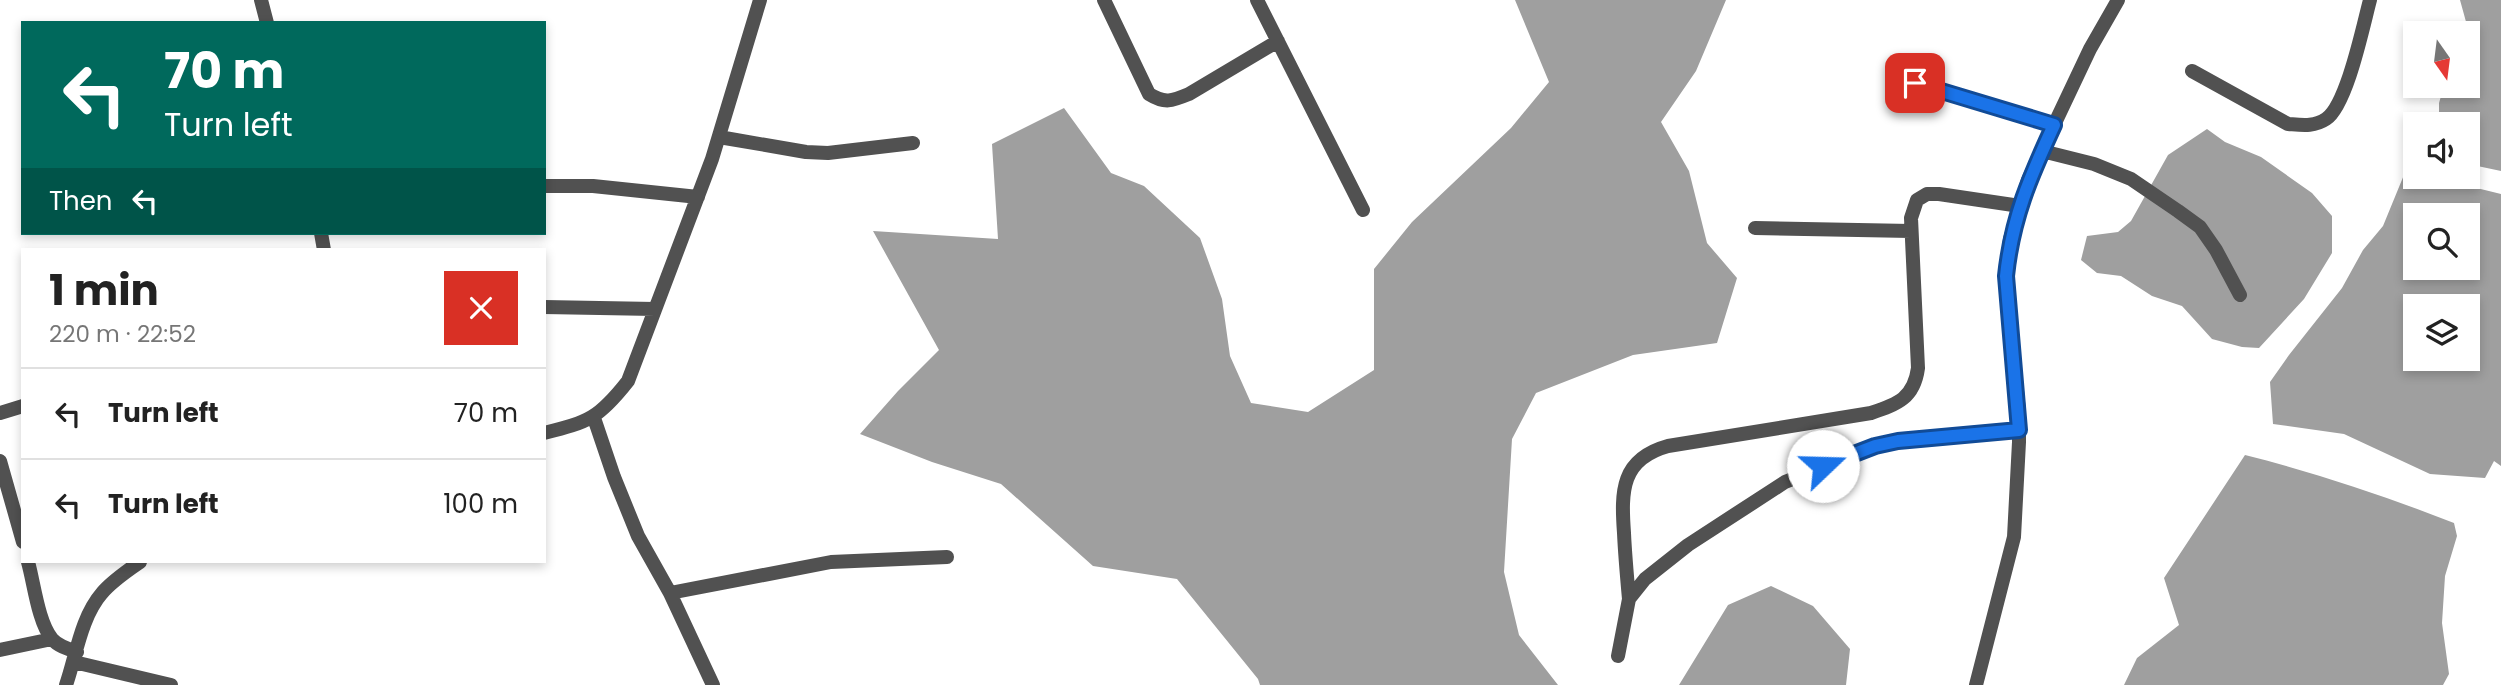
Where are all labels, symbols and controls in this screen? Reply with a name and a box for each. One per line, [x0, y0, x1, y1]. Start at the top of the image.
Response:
north arrow [2403, 21, 2480, 98]
map controls [2403, 21, 2480, 371]
text: 70 m [164, 37, 284, 105]
icon: left [49, 49, 140, 140]
pin [1885, 53, 1945, 113]
icon: arrive [1896, 64, 1934, 102]
text: Turn left [164, 102, 293, 147]
button: sound [2403, 112, 2480, 189]
icon: left [126, 182, 164, 220]
text: Then [49, 183, 112, 219]
button: search [2403, 203, 2480, 280]
text: 1 min [49, 261, 159, 320]
button: close [444, 271, 518, 345]
button: layers [2403, 294, 2480, 371]
text: 220 m · 22:52 [49, 318, 196, 350]
icon: left [49, 395, 87, 433]
text: Turn left [108, 395, 219, 431]
text: 70 m [454, 395, 518, 431]
position arrow [1786, 429, 1860, 503]
icon: left [49, 486, 87, 524]
text: Turn left [108, 486, 219, 522]
text: 100 m [443, 486, 518, 522]

